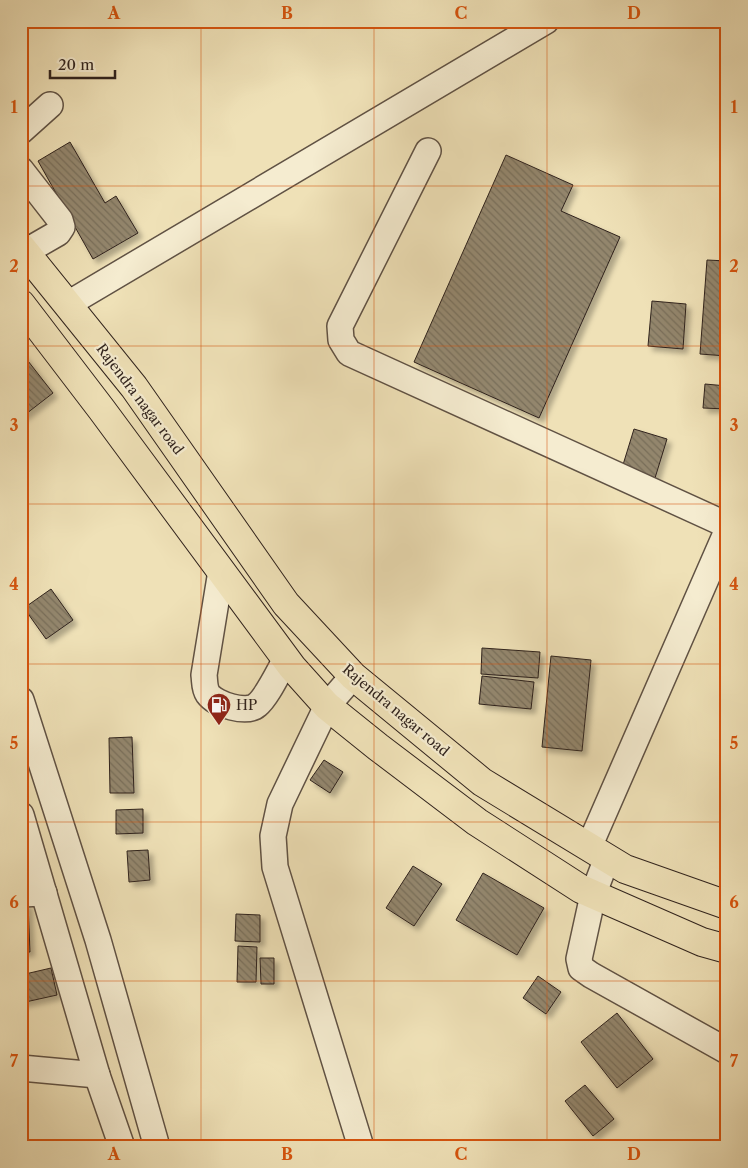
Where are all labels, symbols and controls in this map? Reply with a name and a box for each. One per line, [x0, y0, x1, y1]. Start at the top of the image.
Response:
text: A [107, 3, 121, 23]
text: B [281, 3, 293, 23]
text: C [455, 3, 467, 23]
text: D [627, 3, 641, 23]
scale bar [50, 48, 115, 80]
text: 20 m [58, 55, 94, 74]
text: 1 [10, 97, 18, 117]
text: 1 [730, 97, 738, 117]
text: 2 [9, 256, 19, 276]
text: 2 [729, 256, 739, 276]
street label: Rajendra nagar road [93, 340, 188, 458]
text: 3 [9, 415, 19, 435]
text: 3 [729, 415, 739, 435]
text: 4 [9, 574, 19, 594]
text: 4 [729, 574, 739, 594]
street label: Rajendra nagar road [339, 660, 453, 760]
fuel station icon: HP [206, 692, 232, 726]
place label: HP [236, 696, 257, 714]
text: 5 [10, 733, 19, 753]
text: 5 [730, 733, 739, 753]
text: 6 [9, 892, 19, 912]
text: 6 [729, 892, 739, 912]
text: 7 [10, 1051, 19, 1071]
text: 7 [730, 1051, 739, 1071]
text: A [107, 1144, 121, 1164]
text: B [281, 1144, 293, 1164]
text: C [455, 1144, 467, 1164]
text: D [627, 1144, 641, 1164]

